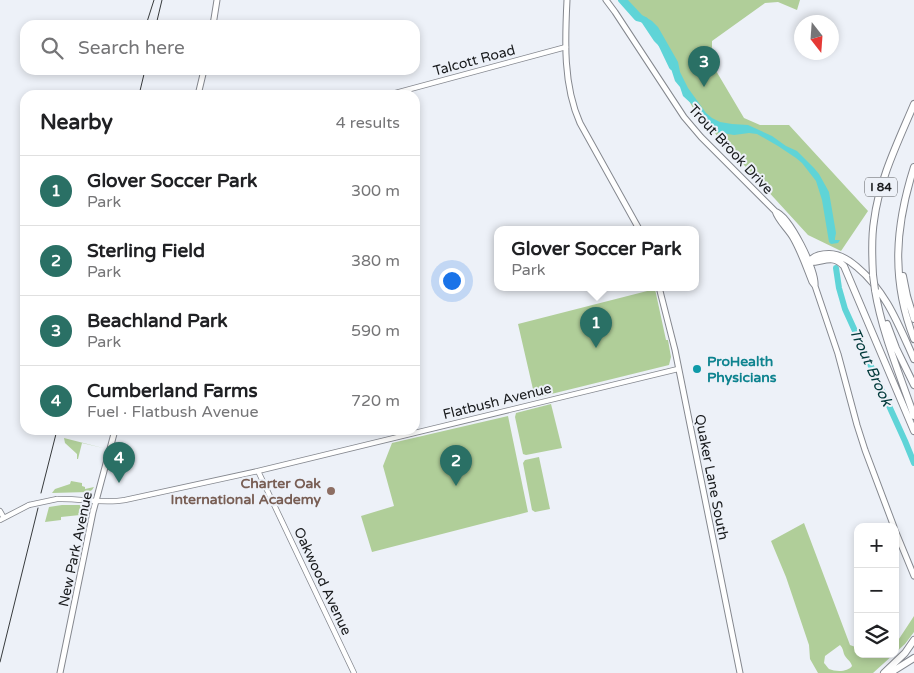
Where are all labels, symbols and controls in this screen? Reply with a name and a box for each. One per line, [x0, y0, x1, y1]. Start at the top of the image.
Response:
north arrow [794, 15, 839, 60]
search box [20, 20, 420, 75]
icon: search [38, 34, 66, 62]
text: Search here [78, 37, 185, 59]
street label: Talcott Road [431, 41, 517, 80]
pin: 3 [688, 46, 720, 87]
street label: Trout Brook Drive [685, 101, 777, 198]
text: Nearby [40, 110, 113, 135]
text: 4 results [336, 113, 400, 133]
text: Glover Soccer Park [87, 170, 257, 192]
road number: I 84 [865, 178, 897, 196]
text: 1 [51, 181, 61, 201]
text: 300 m [351, 181, 400, 201]
text: Park [87, 192, 121, 212]
popup [494, 226, 699, 291]
text: Glover Soccer Park [511, 238, 682, 260]
text: Sterling Field [87, 240, 205, 262]
text: 2 [51, 251, 61, 271]
text: 380 m [351, 251, 400, 271]
text: Park [511, 260, 546, 280]
text: Park [87, 262, 121, 282]
your location [439, 268, 465, 294]
pin: 1 [580, 307, 612, 348]
text: Beachland Park [87, 310, 228, 332]
text: 3 [51, 321, 61, 341]
text: 590 m [351, 321, 400, 341]
water label: Trout Brook [846, 325, 897, 411]
text: Park [87, 332, 121, 352]
place label: ProHealth Physicians [707, 353, 777, 386]
marker: ProHealth Physicians [691, 363, 703, 375]
text: Cumberland Farms [87, 380, 258, 402]
street label: Flatbush Avenue [441, 380, 553, 423]
text: 4 [51, 391, 61, 411]
text: 720 m [351, 391, 400, 411]
text: Fuel · Flatbush Avenue [87, 402, 259, 422]
street label: Quaker Lane South [691, 413, 732, 541]
pin: 4 [103, 442, 135, 483]
pin: 2 [440, 445, 472, 486]
place label: Charter Oak International Academy [171, 475, 321, 508]
marker: Charter Oak International Academy [325, 485, 337, 497]
street label: New Park Avenue [55, 490, 96, 608]
map controls [854, 523, 899, 658]
button: + [854, 523, 899, 568]
street label: Oakwood Avenue [290, 524, 355, 638]
button: − [854, 568, 899, 613]
button: layers [854, 613, 899, 658]

